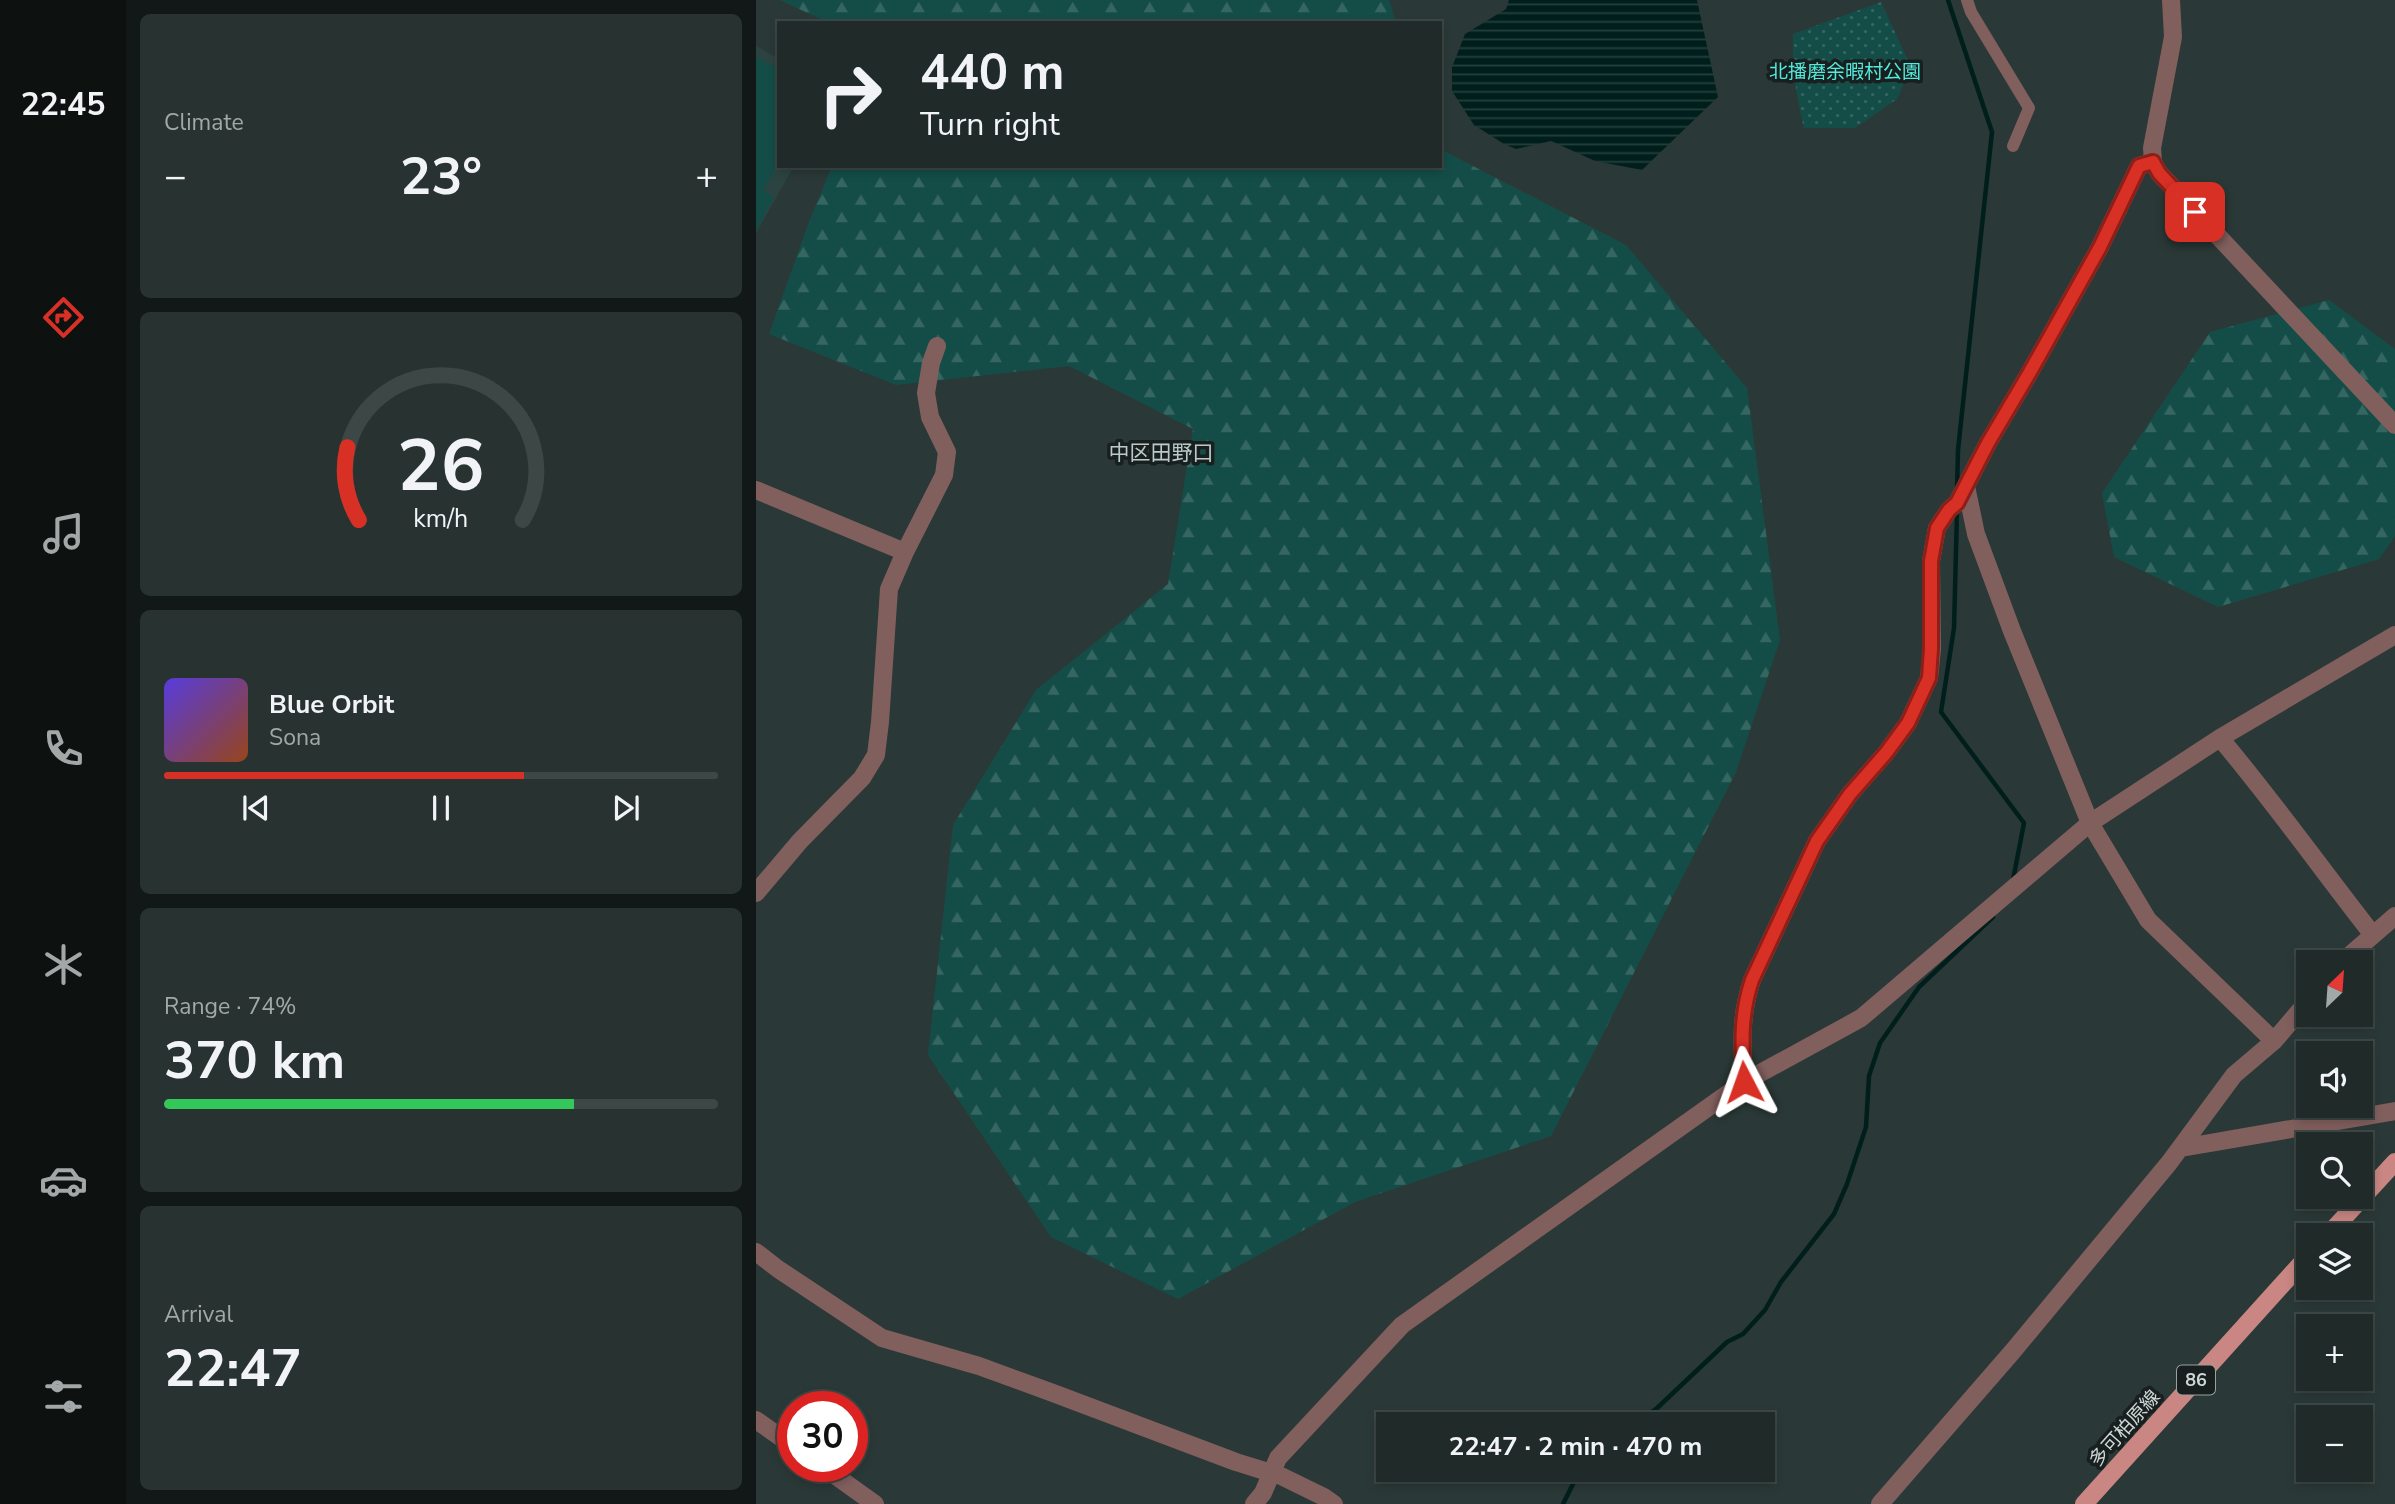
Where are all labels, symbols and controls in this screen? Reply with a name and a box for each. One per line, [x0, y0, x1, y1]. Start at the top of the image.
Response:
text: 440 m [920, 39, 1064, 106]
icon: right [805, 49, 896, 140]
park label: 北播磨余暇村公園 [1769, 59, 1921, 85]
text: 22:45 [21, 83, 105, 126]
text: Turn right [920, 103, 1060, 146]
text: Climate [164, 107, 244, 138]
text: 23° [400, 141, 482, 212]
text: − [164, 151, 187, 202]
text: + [695, 151, 718, 202]
pin [2165, 182, 2225, 242]
icon: arrive [2176, 193, 2214, 231]
icon: directions [39, 293, 88, 342]
text: 26 [397, 416, 485, 516]
district label: 中区田野口 [1109, 439, 1214, 467]
text: km/h [413, 502, 469, 536]
icon: music [39, 509, 88, 558]
text: Blue Orbit [269, 687, 394, 722]
text: Sona [269, 722, 321, 753]
icon: phone [39, 724, 88, 773]
icon: previous [237, 789, 275, 827]
icon: pause [422, 789, 460, 827]
icon: next [607, 789, 645, 827]
icon: climate [39, 940, 88, 989]
north arrow [2296, 950, 2373, 1027]
map controls [2296, 950, 2373, 1482]
text: Range · 74% [164, 991, 296, 1022]
text: 370 km [164, 1025, 345, 1096]
button: sound [2296, 1041, 2373, 1118]
position arrow [1707, 1045, 1781, 1119]
button: search [2296, 1132, 2373, 1209]
icon: car [39, 1156, 88, 1205]
button: layers [2296, 1223, 2373, 1300]
text: Arrival [164, 1299, 233, 1330]
button: + [2296, 1314, 2373, 1391]
text: 22:47 [164, 1333, 302, 1404]
road number: 86 [2177, 1366, 2215, 1394]
icon: filters [39, 1372, 88, 1421]
street label: 多可柏原線 [2083, 1385, 2166, 1473]
speed limit sign: 30 [777, 1391, 868, 1482]
button: − [2296, 1405, 2373, 1482]
text: 22:47 · 2 min · 470 m [1449, 1429, 1702, 1464]

